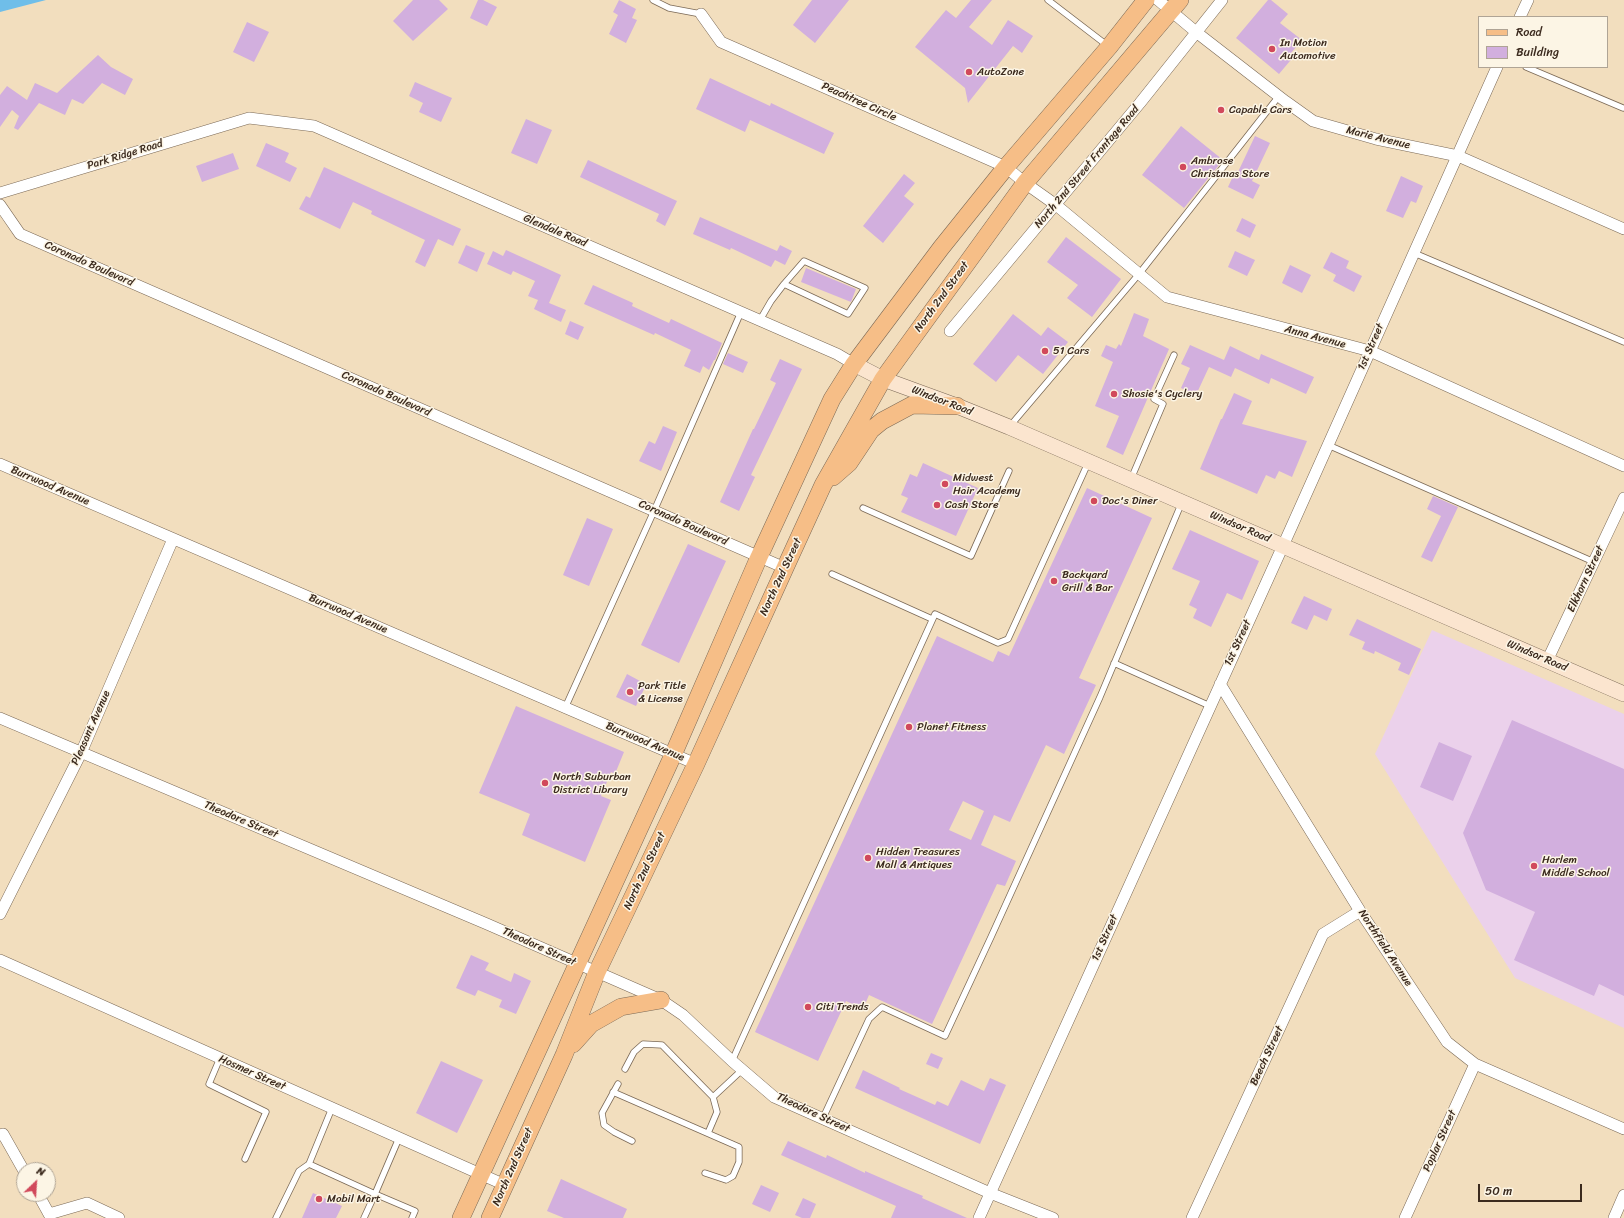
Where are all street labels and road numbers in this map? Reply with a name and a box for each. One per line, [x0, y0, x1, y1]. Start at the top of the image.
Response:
street label: Peachtree Circle [820, 80, 898, 124]
street label: North 2nd Street Frontage Road [1032, 103, 1142, 231]
street label: Marie Avenue [1345, 124, 1411, 152]
street label: Park Ridge Road [86, 137, 164, 173]
street label: Glendale Road [521, 212, 589, 250]
street label: Coronado Boulevard [42, 238, 136, 290]
street label: North 2nd Street [912, 259, 972, 335]
street label: 1st Street [1355, 322, 1387, 372]
street label: Anna Avenue [1283, 323, 1347, 351]
street label: Coronado Boulevard [339, 368, 433, 420]
street label: Windsor Road [910, 383, 974, 419]
street label: Burrwood Avenue [9, 463, 91, 509]
street label: Coronado Boulevard [636, 497, 730, 549]
street label: Windsor Road [1208, 508, 1272, 546]
street label: North 2nd Street [757, 536, 805, 618]
street label: Elkhorn Street [1565, 544, 1607, 614]
street label: Burrwood Avenue [307, 591, 389, 637]
street label: 1st Street [1222, 618, 1254, 668]
street label: Windsor Road [1505, 637, 1569, 675]
street label: Pleasant Avenue [69, 689, 113, 767]
street label: Burrwood Avenue [604, 719, 686, 765]
street label: Theodore Street [202, 798, 280, 842]
street label: North 2nd Street [621, 830, 669, 912]
street label: Northfield Avenue [1355, 907, 1415, 989]
street label: 1st Street [1089, 913, 1121, 963]
street label: Theodore Street [500, 925, 578, 969]
street label: Beech Street [1247, 1024, 1287, 1088]
street label: Hosmer Street [216, 1052, 288, 1094]
street label: Theodore Street [774, 1090, 852, 1136]
street label: Poplar Street [1421, 1108, 1459, 1174]
street label: North 2nd Street [490, 1126, 536, 1208]

